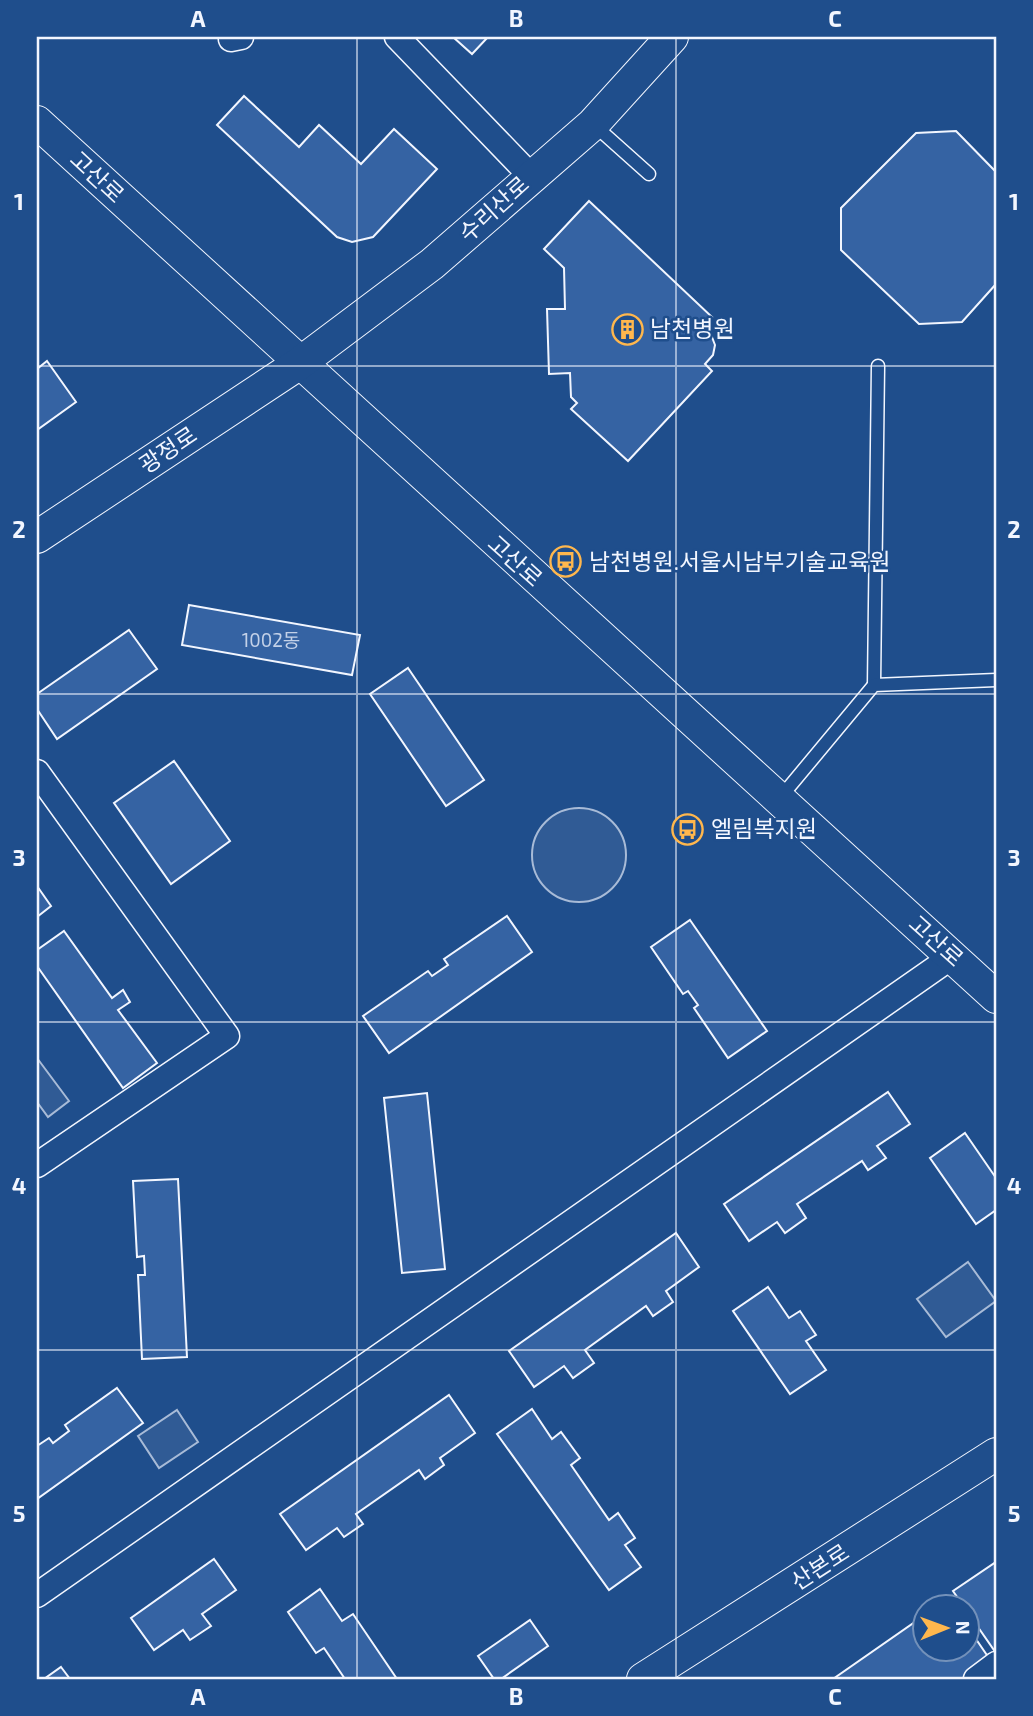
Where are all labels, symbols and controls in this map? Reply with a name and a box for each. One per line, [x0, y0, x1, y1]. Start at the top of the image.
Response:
text: A [190, 4, 206, 32]
text: B [509, 4, 523, 32]
text: C [828, 4, 842, 32]
street label: 고산로 [65, 144, 130, 208]
street label: 수리산로 [453, 170, 534, 247]
text: 1 [14, 187, 24, 215]
text: 1 [1009, 187, 1019, 215]
building icon: 남천병원 [610, 312, 644, 346]
place label: 남천병원 [650, 314, 735, 342]
street label: 광정로 [133, 420, 202, 479]
text: 2 [12, 515, 26, 543]
text: 2 [1007, 515, 1021, 543]
street label: 고산로 [483, 529, 549, 592]
bus stop icon: 남천병원.서울시남부기술교육원 [549, 545, 583, 579]
place label: 남천병원.서울시남부기술교육원 [589, 547, 891, 575]
house number: 1002동 [242, 628, 300, 651]
bus stop icon: 엘림복지원 [671, 812, 705, 846]
place label: 엘림복지원 [711, 814, 817, 842]
text: 3 [12, 843, 26, 871]
text: 3 [1007, 843, 1021, 871]
street label: 고산로 [904, 909, 970, 972]
text: 4 [12, 1171, 26, 1199]
text: 4 [1007, 1171, 1021, 1199]
text: 5 [13, 1499, 25, 1527]
text: 5 [1008, 1499, 1020, 1527]
street label: 산본로 [785, 1537, 854, 1595]
north arrow [911, 1594, 981, 1664]
text: N [952, 1621, 975, 1635]
text: A [190, 1682, 206, 1710]
text: B [509, 1682, 523, 1710]
text: C [828, 1682, 842, 1710]

